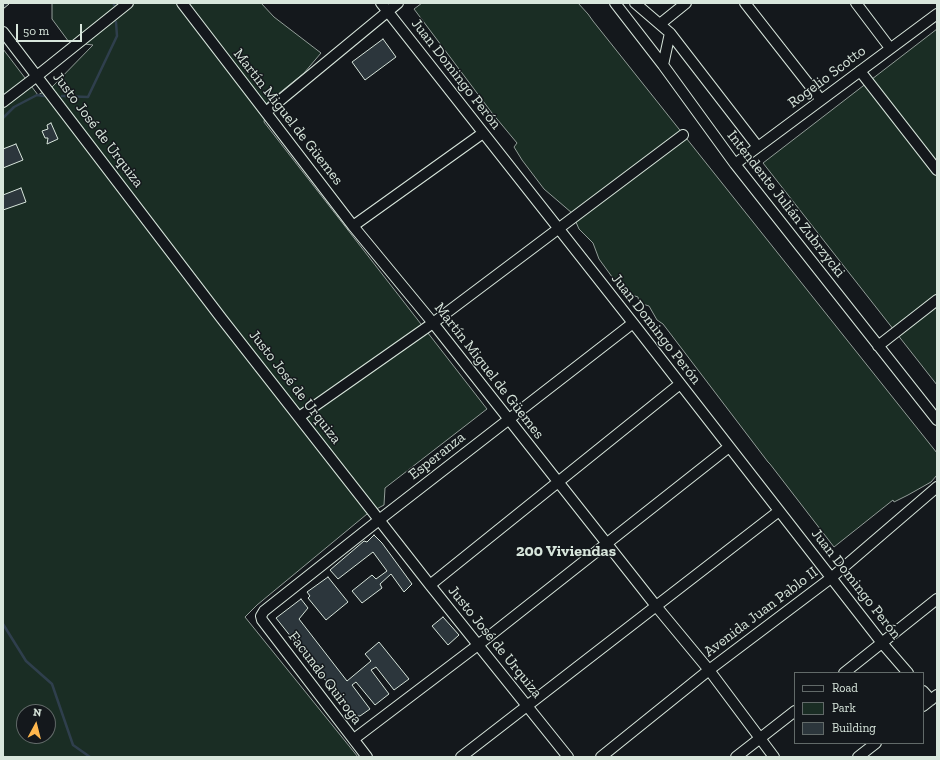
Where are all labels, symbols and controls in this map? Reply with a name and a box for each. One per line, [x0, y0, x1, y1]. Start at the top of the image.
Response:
street label: Juan Domingo Perón [407, 15, 505, 133]
scale bar [18, 16, 84, 42]
text: 50 m [23, 24, 49, 38]
street label: Rogelio Scotto [785, 42, 869, 112]
street label: Martín Miguel de Güemes [229, 45, 347, 189]
street label: Justo José de Urquiza [49, 69, 147, 191]
street label: Intendente Julián Zubrzycki [723, 127, 849, 281]
street label: Juan Domingo Perón [607, 270, 705, 388]
street label: Martín Miguel de Güemes [430, 299, 548, 443]
street label: Justo José de Urquiza [245, 326, 345, 448]
street label: Esperanza [405, 428, 469, 484]
street label: Juan Domingo Perón [807, 525, 905, 643]
district label: 200 Viviendas [516, 541, 616, 561]
street label: Avenida Juan Pablo II [701, 563, 821, 661]
street label: Justo José de Urquiza [444, 582, 546, 702]
street label: Facundo Quiroga [284, 628, 366, 728]
legend [794, 672, 924, 744]
text: Road [832, 681, 858, 695]
text: Park [832, 701, 856, 715]
north arrow [16, 704, 56, 744]
text: N [32, 706, 42, 720]
text: Building [832, 721, 876, 735]

